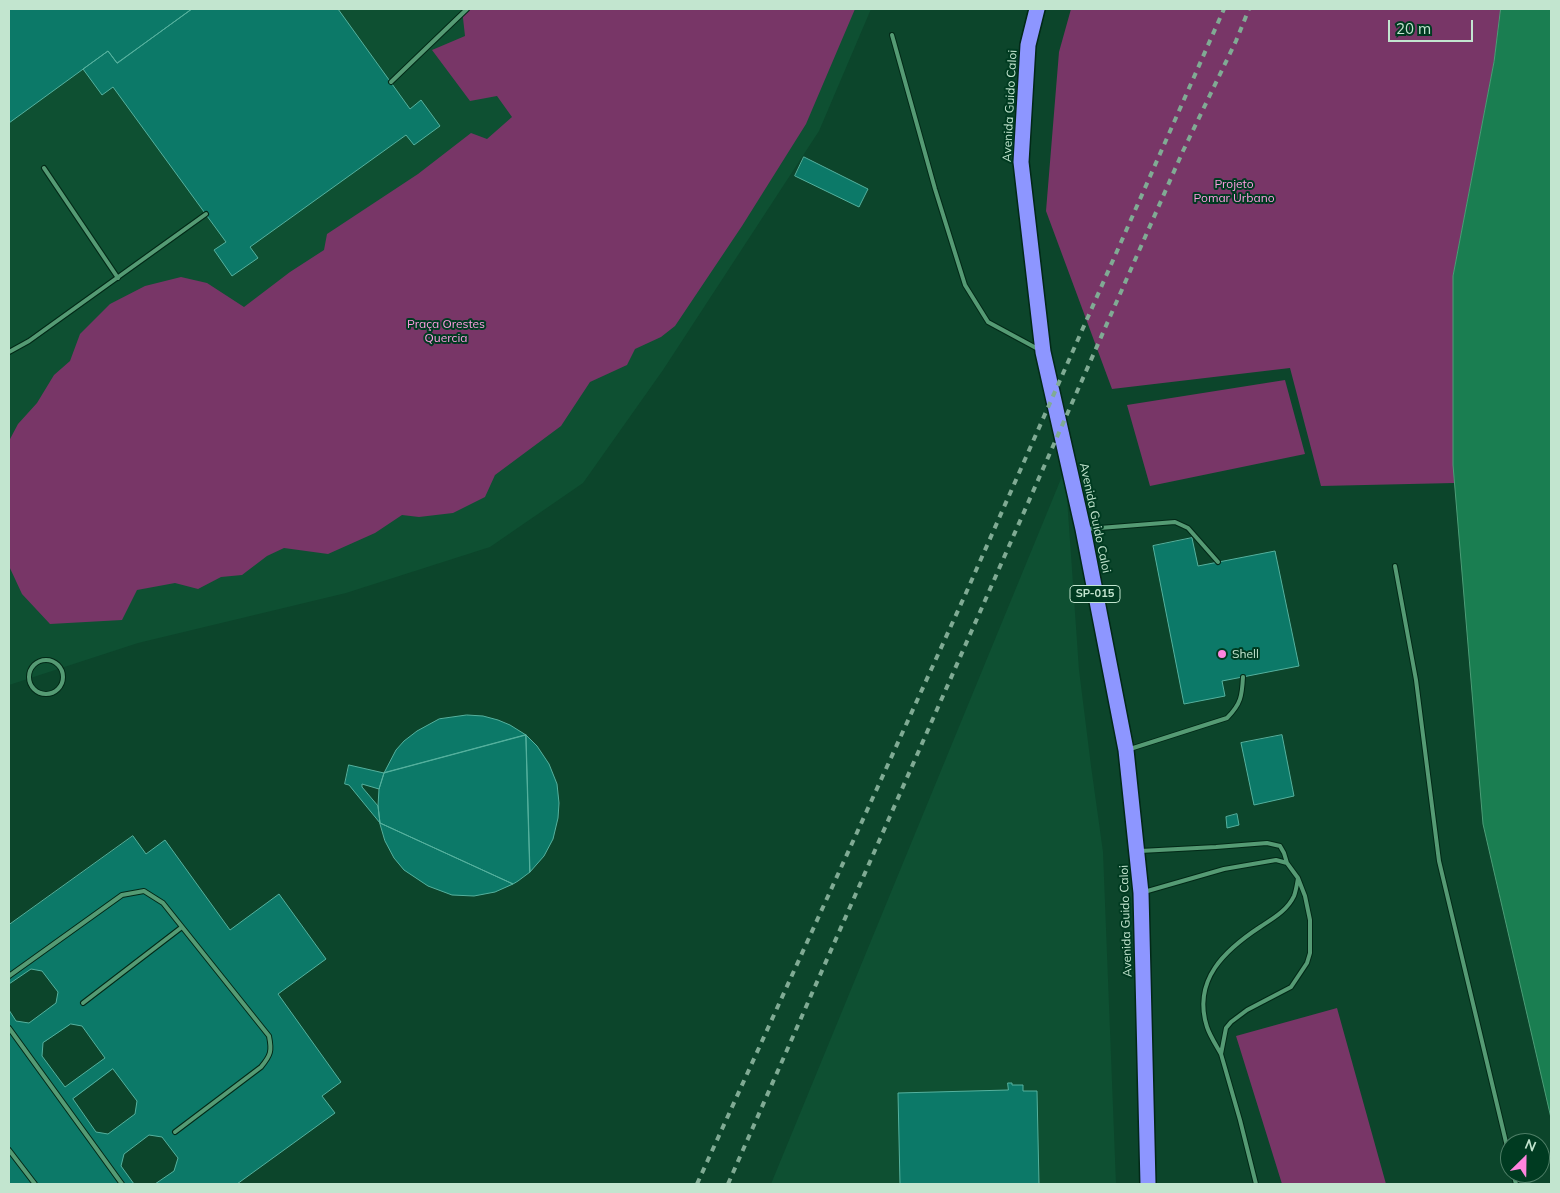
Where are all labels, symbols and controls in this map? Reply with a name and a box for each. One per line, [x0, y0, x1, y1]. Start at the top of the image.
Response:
scale bar [1390, 10, 1475, 42]
text: 20 m [1396, 19, 1431, 38]
street label: Avenida Guido Caloi [1000, 50, 1020, 162]
park label: Projeto Pomar Urbano [1193, 177, 1275, 205]
park label: Praça Orestes Quercia [407, 317, 485, 345]
street label: Avenida Guido Caloi [1076, 462, 1114, 574]
road number: SP-015 [1070, 586, 1120, 602]
place label: Shell [1232, 647, 1259, 661]
marker: Shell [1216, 648, 1228, 660]
street label: Avenida Guido Caloi [1117, 865, 1135, 977]
north arrow [1500, 1133, 1550, 1183]
text: N [1522, 1135, 1539, 1155]

